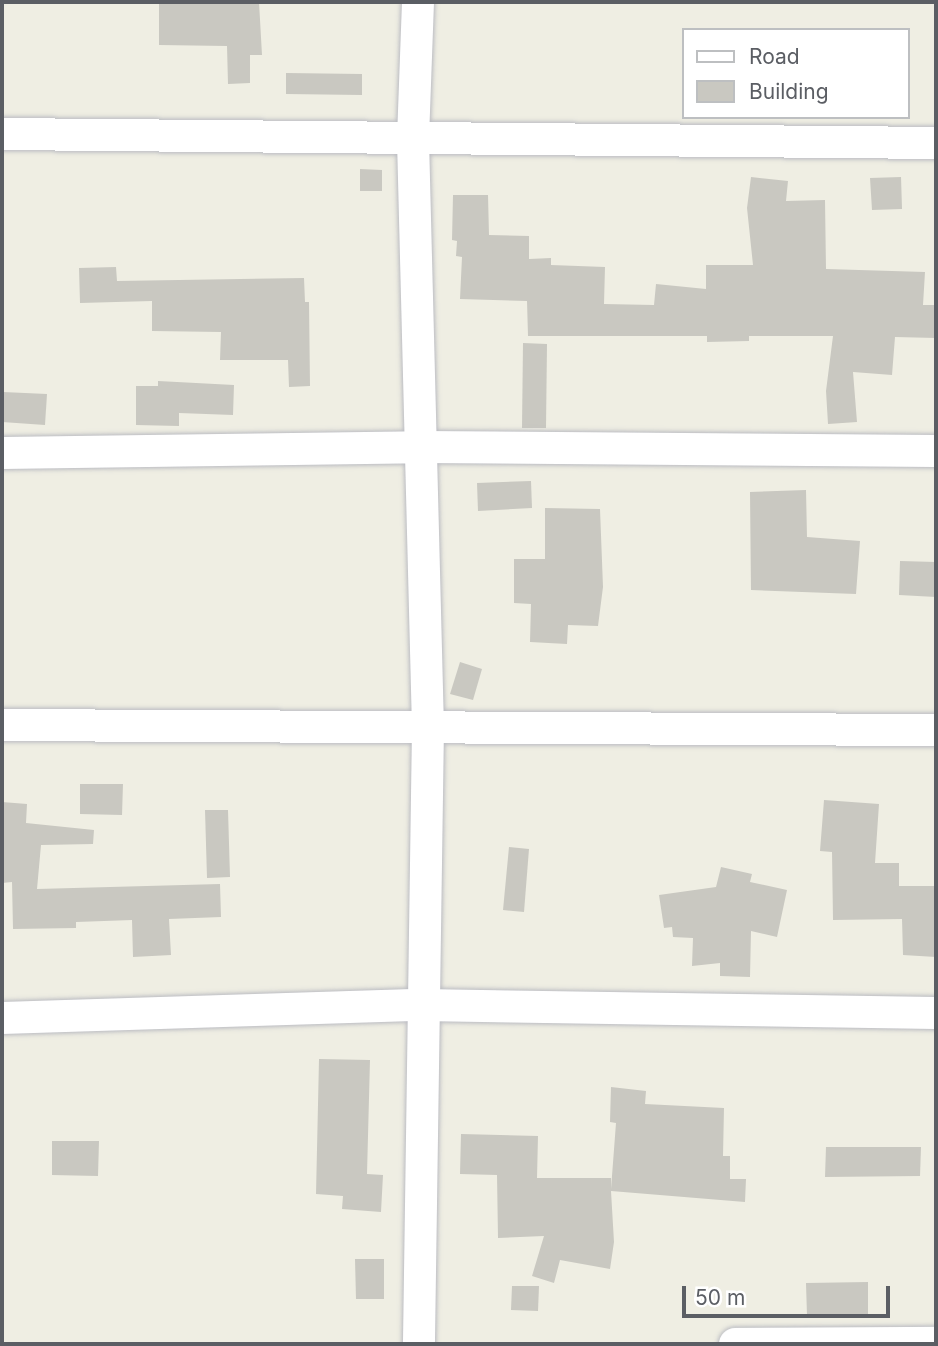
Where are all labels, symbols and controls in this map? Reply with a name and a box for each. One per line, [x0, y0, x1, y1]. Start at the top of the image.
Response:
legend [682, 28, 910, 119]
text: Road [749, 44, 800, 69]
text: Building [749, 79, 829, 104]
scale bar [686, 1272, 894, 1316]
text: 50 m [695, 1285, 745, 1310]

